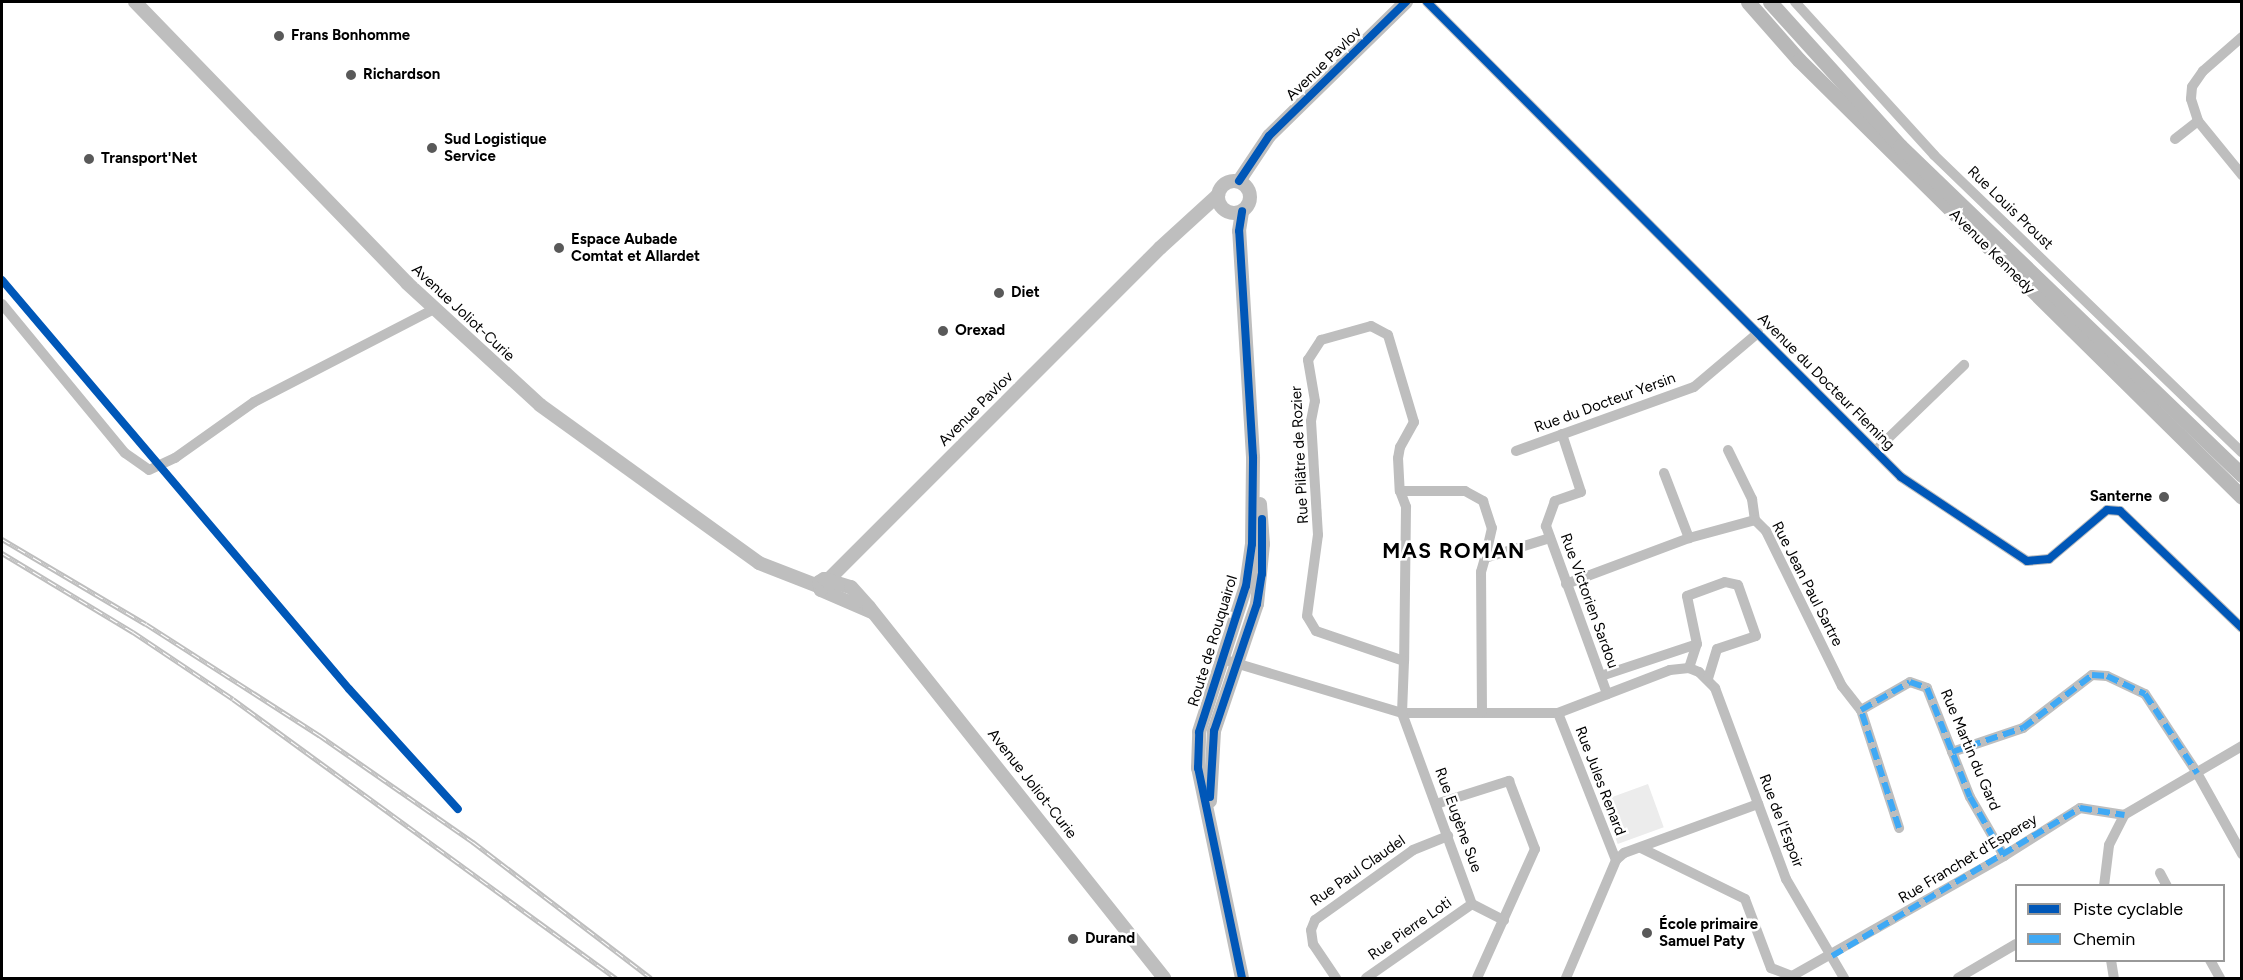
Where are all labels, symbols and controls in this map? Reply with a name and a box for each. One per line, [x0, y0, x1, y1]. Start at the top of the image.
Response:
street label: Avenue Pavlov [1283, 24, 1365, 104]
place label: Frans Bonhomme [291, 27, 410, 45]
marker: Frans Bonhomme [272, 29, 286, 43]
place label: Richardson [363, 66, 440, 84]
marker: Richardson [344, 68, 358, 82]
place label: Sud Logistique Service [444, 130, 546, 165]
marker: Sud Logistique Service [425, 141, 439, 155]
place label: Transport'Net [101, 150, 197, 168]
marker: Transport'Net [82, 152, 96, 166]
street label: Rue Louis Proust [1963, 163, 2057, 253]
street label: Avenue Kennedy [1946, 206, 2038, 298]
place label: Espace Aubade Comtat et Allardet [571, 230, 700, 265]
marker: Espace Aubade Comtat et Allardet [552, 241, 566, 255]
street label: Avenue Joliot-Curie [408, 261, 518, 365]
place label: Diet [1011, 284, 1040, 302]
marker: Diet [992, 286, 1006, 300]
street label: Avenue du Docteur Fleming [1754, 310, 1898, 454]
place label: Orexad [955, 322, 1005, 340]
marker: Orexad [936, 324, 950, 338]
street label: Avenue Pavlov [935, 368, 1017, 450]
street label: Rue du Docteur Yersin [1532, 369, 1678, 437]
street label: Rue Pilâtre de Rozier [1287, 385, 1313, 525]
place label: Santerne [2090, 488, 2152, 506]
marker: Santerne [2157, 490, 2171, 504]
street label: Rue Jean Paul Sartre [1768, 519, 1846, 649]
street label: Rue Victorien Sardou [1556, 531, 1622, 671]
district label: MAS ROMAN [1382, 538, 1526, 564]
street label: Route de Rouquairol [1184, 573, 1242, 709]
street label: Rue Martin du Gard [1936, 687, 2004, 813]
street label: Rue Jules Renard [1571, 724, 1629, 838]
street label: Avenue Joliot-Curie [984, 726, 1080, 842]
street label: Rue Eugène Sue [1431, 765, 1485, 875]
street label: Rue de l'Espoir [1755, 772, 1807, 870]
street label: Rue Franchet d'Esperey [1895, 810, 2041, 908]
street label: Rue Paul Claudel [1307, 832, 1409, 910]
legend [2015, 884, 2225, 962]
street label: Rue Pierre Loti [1365, 894, 1455, 964]
text: Piste cyclable [2073, 898, 2183, 920]
place label: École primaire Samuel Paty [1659, 915, 1758, 950]
marker: École primaire Samuel Paty [1640, 926, 1654, 940]
text: Chemin [2073, 928, 2135, 950]
place label: Durand [1085, 930, 1135, 948]
marker: Durand [1066, 932, 1080, 946]

